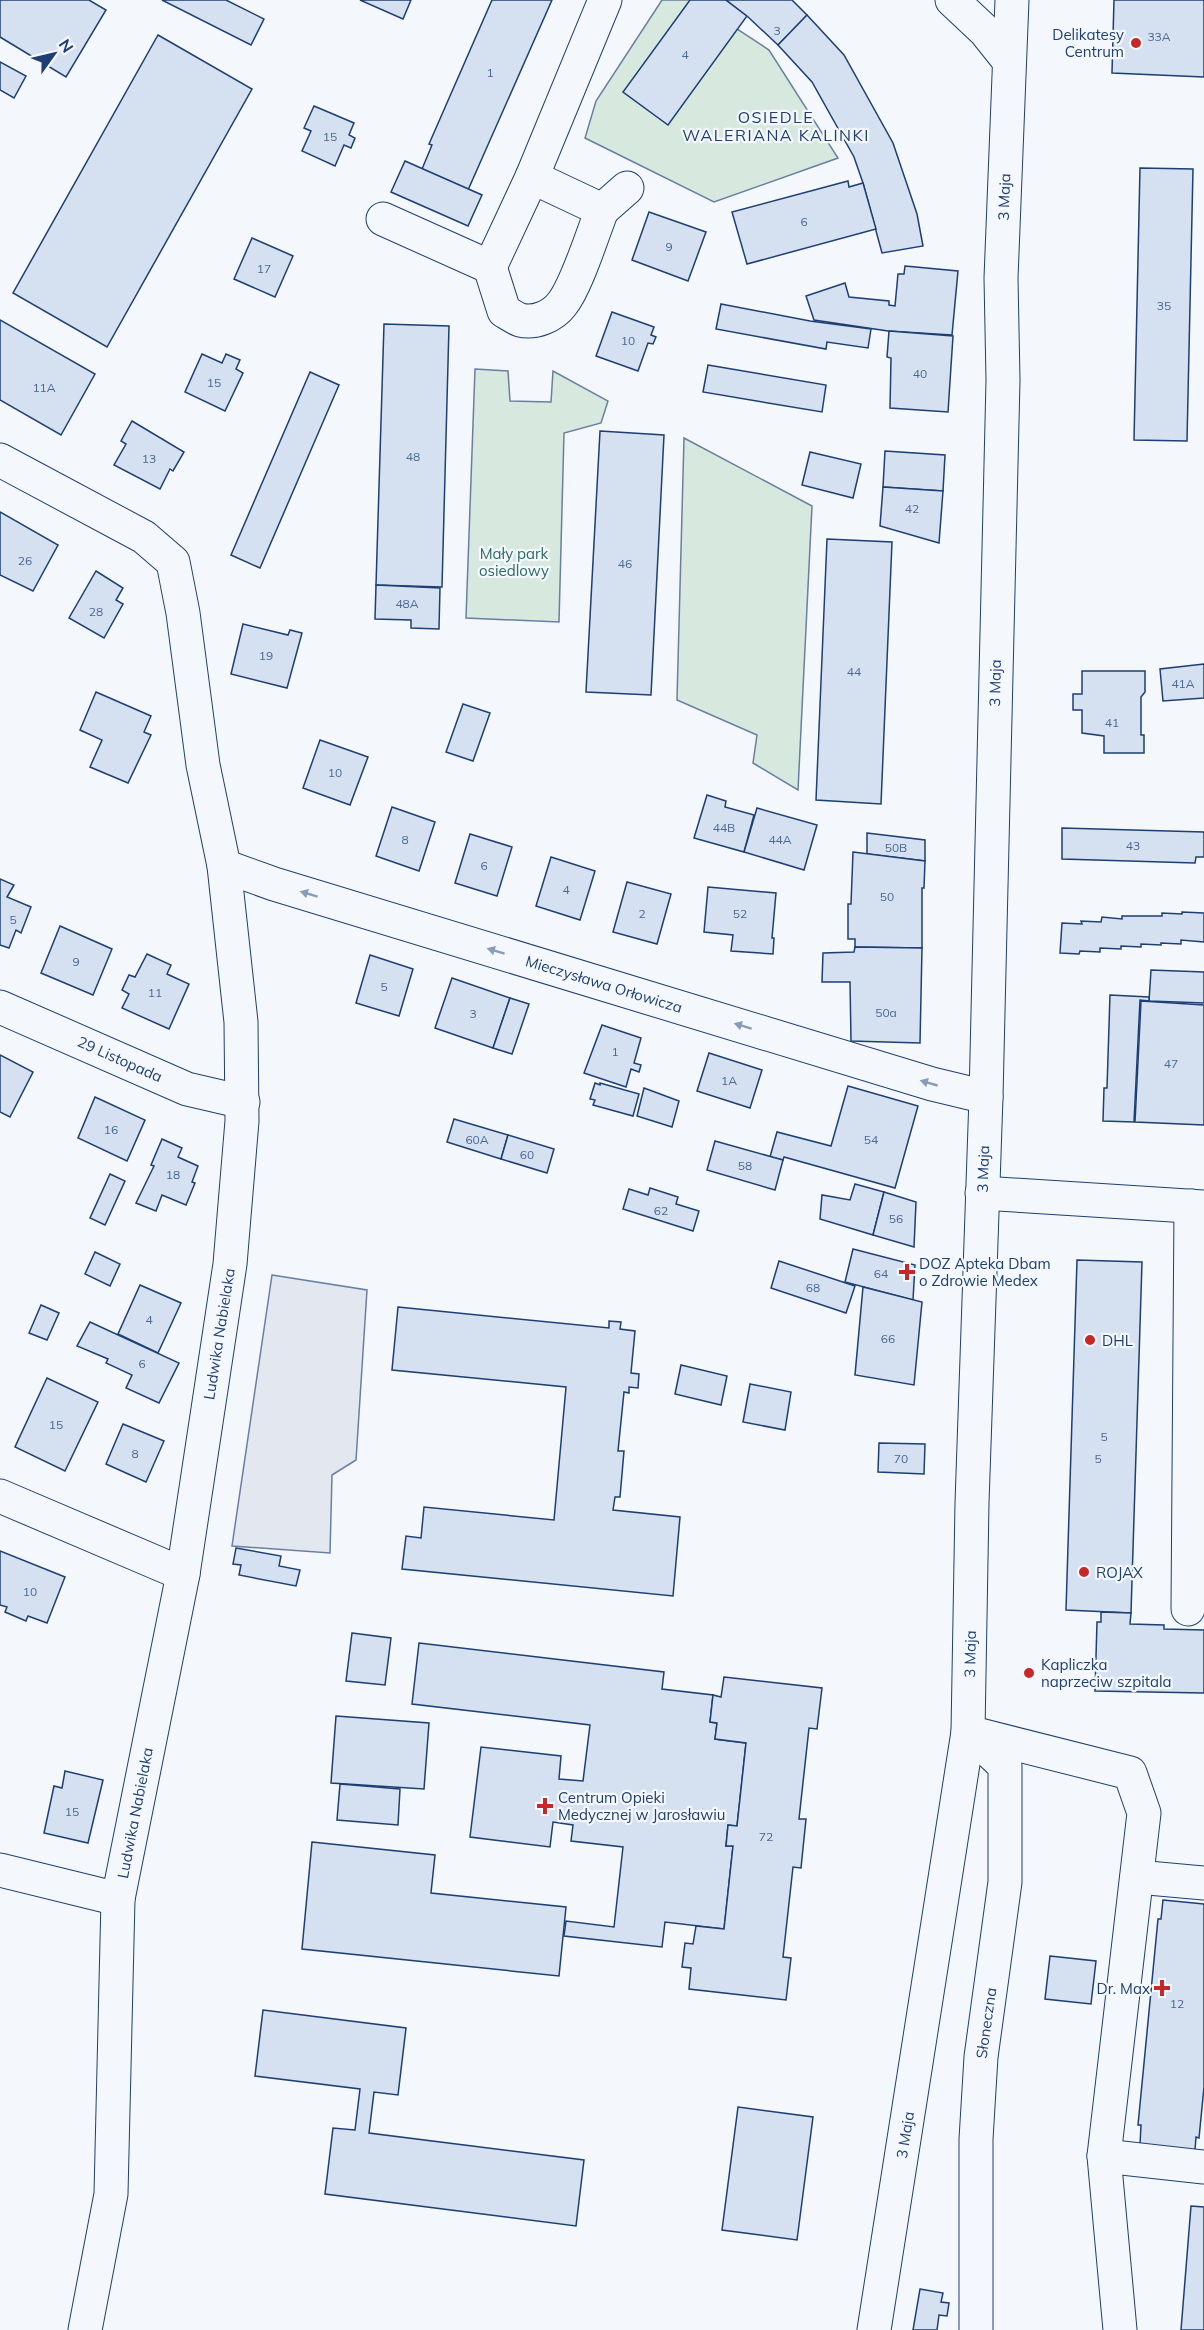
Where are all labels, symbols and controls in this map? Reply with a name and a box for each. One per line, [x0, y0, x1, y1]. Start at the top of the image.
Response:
house number: 3 [773, 23, 781, 38]
north arrow [24, 24, 84, 84]
place label: Delikatesy Centrum [1052, 25, 1124, 61]
house number: 33A [1147, 29, 1171, 44]
text: N [55, 35, 78, 56]
marker: Delikatesy Centrum [1129, 36, 1143, 50]
house number: 4 [681, 47, 689, 62]
house number: 1 [486, 65, 494, 80]
district label: OSIEDLE WALERIANA KALINKI [682, 107, 870, 145]
house number: 15 [323, 129, 337, 144]
street label: 3 Maja [994, 173, 1014, 221]
house number: 6 [800, 214, 808, 229]
house number: 9 [665, 239, 673, 254]
house number: 17 [257, 261, 271, 276]
house number: 35 [1157, 298, 1171, 313]
house number: 10 [621, 333, 635, 348]
house number: 40 [913, 366, 927, 381]
house number: 15 [207, 375, 221, 390]
house number: 11A [32, 380, 56, 395]
house number: 48 [406, 449, 420, 464]
house number: 13 [142, 451, 156, 466]
house number: 42 [905, 501, 919, 516]
park label: Mały park osiedlowy [479, 544, 549, 580]
house number: 26 [18, 553, 32, 568]
house number: 46 [618, 556, 632, 571]
house number: 48A [395, 596, 419, 611]
house number: 28 [89, 604, 103, 619]
house number: 19 [259, 648, 273, 663]
street label: 3 Maja [985, 659, 1005, 707]
house number: 44 [847, 664, 861, 679]
house number: 41A [1171, 676, 1195, 691]
house number: 41 [1105, 715, 1119, 730]
house number: 10 [328, 765, 342, 780]
house number: 44B [713, 820, 735, 835]
house number: 8 [401, 832, 409, 847]
house number: 44A [768, 832, 792, 847]
house number: 43 [1126, 838, 1140, 853]
house number: 50B [885, 840, 907, 855]
house number: 6 [480, 858, 488, 873]
house number: 4 [562, 882, 570, 897]
one-way arrow [300, 889, 318, 898]
house number: 50 [880, 889, 894, 904]
house number: 2 [638, 906, 646, 921]
house number: 52 [733, 906, 747, 921]
house number: 5 [9, 912, 17, 927]
one-way arrow [487, 946, 505, 955]
street label: Mieczysława Orłowicza [523, 951, 685, 1017]
house number: 9 [72, 954, 80, 969]
house number: 5 [380, 979, 388, 994]
house number: 11 [148, 985, 162, 1000]
house number: 50a [875, 1005, 897, 1020]
house number: 3 [469, 1006, 477, 1021]
one-way arrow [734, 1021, 752, 1031]
street label: 29 Listopada [75, 1032, 165, 1086]
house number: 1 [611, 1044, 619, 1059]
house number: 47 [1164, 1056, 1178, 1071]
house number: 1A [721, 1073, 737, 1088]
one-way arrow [920, 1078, 938, 1087]
house number: 16 [104, 1122, 118, 1137]
house number: 60A [465, 1132, 489, 1147]
house number: 54 [864, 1132, 878, 1147]
street label: 3 Maja [973, 1145, 993, 1193]
house number: 60 [520, 1147, 534, 1162]
house number: 58 [738, 1158, 752, 1173]
house number: 18 [166, 1167, 180, 1182]
house number: 62 [654, 1203, 668, 1218]
house number: 56 [889, 1211, 903, 1226]
place label: DOZ Apteka Dbam o Zdrowie Medex [919, 1254, 1051, 1290]
marker: DOZ Apteka Dbam o Zdrowie Medex [900, 1265, 914, 1279]
house number: 64 [874, 1266, 888, 1281]
street label: Ludwika Nabielaka [199, 1267, 239, 1401]
house number: 68 [806, 1280, 820, 1295]
house number: 4 [145, 1312, 153, 1327]
house number: 66 [881, 1331, 895, 1346]
place label: DHL [1102, 1331, 1133, 1350]
marker: DHL [1083, 1333, 1097, 1347]
house number: 6 [138, 1356, 146, 1371]
house number: 15 [49, 1417, 63, 1432]
house number: 5 [1100, 1429, 1108, 1444]
house number: 8 [131, 1446, 139, 1461]
house number: 70 [894, 1451, 908, 1466]
house number: 5 [1094, 1451, 1102, 1466]
place label: ROJAX [1096, 1563, 1143, 1582]
marker: ROJAX [1077, 1565, 1091, 1579]
house number: 10 [23, 1584, 37, 1599]
street label: 3 Maja [960, 1630, 980, 1678]
place label: Kapliczka naprzeciw szpitala [1041, 1655, 1172, 1691]
marker: Kapliczka naprzeciw szpitala [1022, 1666, 1036, 1680]
street label: Ludwika Nabielaka [113, 1746, 157, 1880]
place label: Centrum Opieki Medycznej w Jarosławiu [558, 1788, 726, 1824]
marker: Centrum Opieki Medycznej w Jarosławiu [536, 1797, 554, 1815]
house number: 15 [65, 1804, 79, 1819]
house number: 72 [759, 1829, 773, 1844]
place label: Dr. Max [1096, 1979, 1150, 1998]
marker: Dr. Max [1155, 1981, 1169, 1995]
street label: Słoneczna [972, 1986, 1000, 2060]
house number: 12 [1170, 1996, 1184, 2011]
street label: 3 Maja [892, 2110, 918, 2160]

